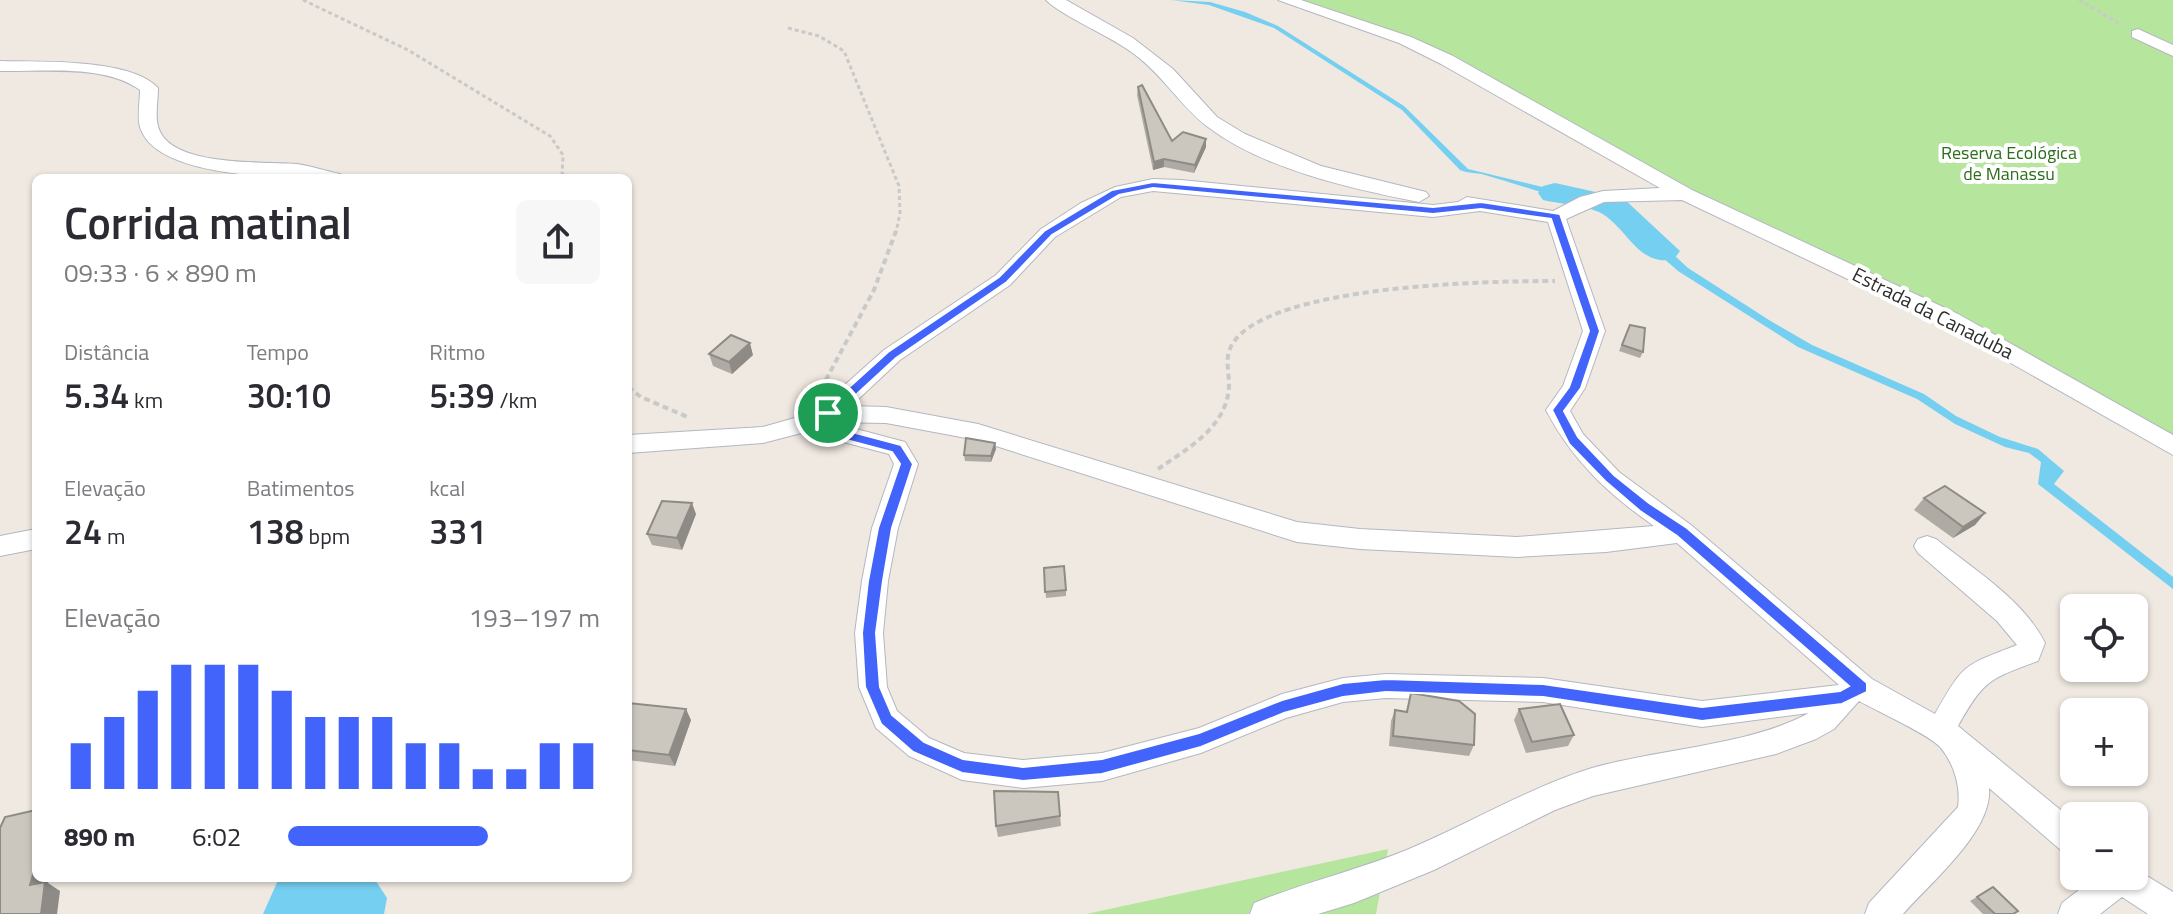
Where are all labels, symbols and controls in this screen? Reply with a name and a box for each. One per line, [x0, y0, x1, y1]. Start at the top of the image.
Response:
park label: Reserva Ecológica de Manassu [1941, 139, 2077, 187]
text: Corrida matinal [64, 189, 352, 256]
button: share [516, 200, 600, 284]
text: 09:33 · 6 × 890 m [64, 253, 257, 292]
street label: Estrada da Canaduba [1847, 258, 2019, 367]
text: Distância [64, 335, 149, 369]
text: Tempo [247, 335, 309, 369]
text: Ritmo [429, 335, 485, 369]
text: 5.34 [64, 369, 129, 421]
text: 30:10 [247, 369, 331, 421]
text: 5:39 [429, 369, 495, 421]
pin [794, 379, 862, 447]
text: km [129, 383, 163, 417]
text: /km [495, 383, 537, 417]
icon: arrive [806, 391, 850, 435]
text: Elevação [64, 471, 146, 505]
text: Batimentos [247, 471, 355, 505]
text: kcal [429, 471, 465, 505]
text: 24 [64, 505, 102, 557]
text: 138 [247, 505, 304, 557]
text: 331 [429, 505, 486, 557]
text: m [102, 519, 125, 553]
text: bpm [304, 519, 350, 553]
map controls [2060, 594, 2148, 890]
button: locate [2060, 594, 2148, 682]
text: Elevação [64, 598, 161, 637]
text: 193–197 m [469, 598, 600, 637]
button: + [2060, 698, 2148, 786]
button: − [2060, 802, 2148, 890]
text: 890 m [64, 817, 135, 856]
text: 6:02 [192, 817, 241, 856]

